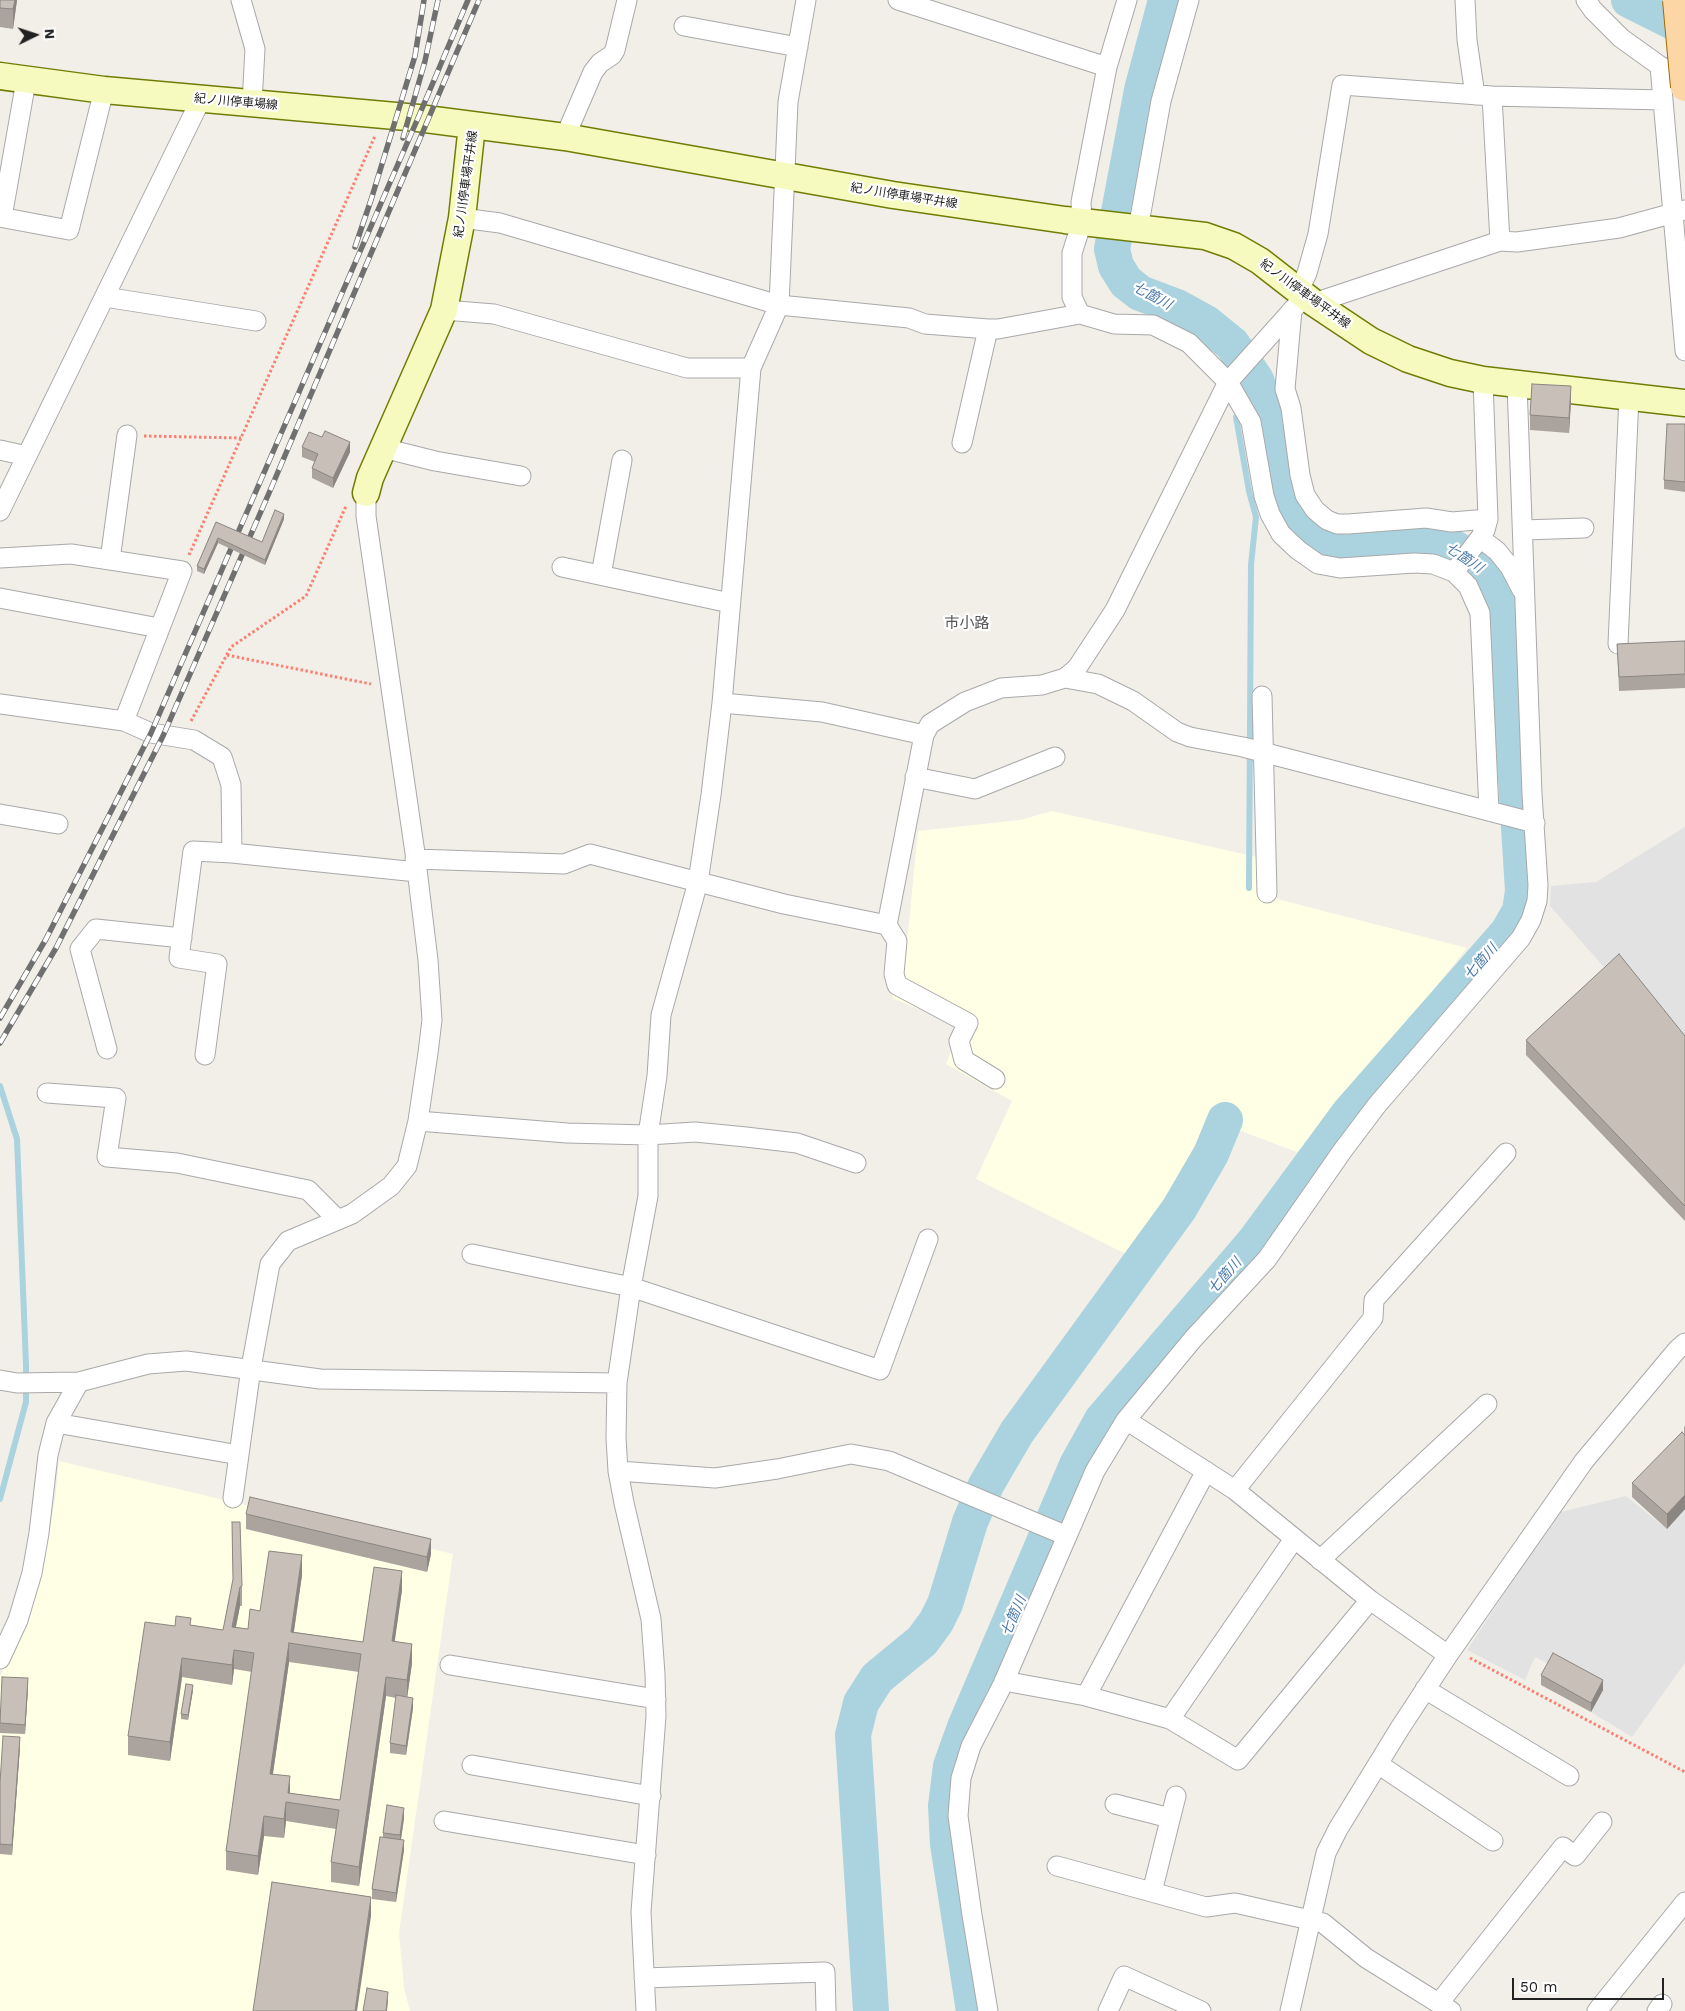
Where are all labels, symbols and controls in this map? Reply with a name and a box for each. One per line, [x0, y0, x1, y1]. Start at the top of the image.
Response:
north arrow [10, 10, 60, 60]
text: N [42, 28, 58, 40]
street label: 紀ノ川停車場線 [194, 91, 278, 113]
street label: 紀ノ川停車場平井線 [451, 130, 481, 238]
street label: 紀ノ川停車場平井線 [850, 180, 958, 212]
street label: 紀ノ川停車場平井線 [1257, 256, 1353, 332]
water label: 七箇川 [1130, 279, 1174, 313]
water label: 七箇川 [1442, 539, 1486, 577]
district label: 市小路 [945, 615, 989, 633]
water label: 七箇川 [1461, 941, 1501, 983]
water label: 七箇川 [1205, 1255, 1245, 1297]
water label: 七箇川 [998, 1593, 1030, 1639]
scale bar [1515, 1968, 1668, 2000]
text: 50 m [1520, 1978, 1557, 1996]

